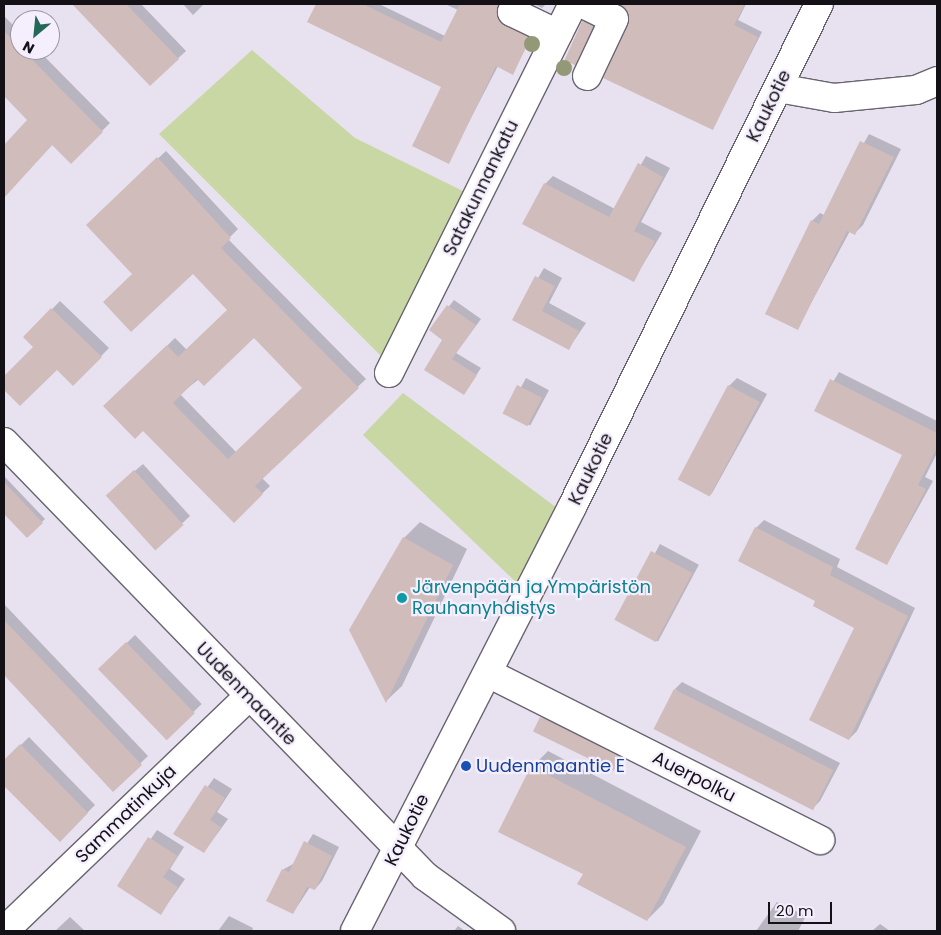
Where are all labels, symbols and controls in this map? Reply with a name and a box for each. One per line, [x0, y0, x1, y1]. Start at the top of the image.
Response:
north arrow [10, 10, 60, 60]
text: N [19, 36, 38, 59]
street label: Kaukotie [742, 66, 796, 146]
street label: Satakunnankatu [439, 117, 523, 259]
street label: Kaukotie [564, 429, 618, 509]
place label: Järvenpään ja Ympäristön Rauhanyhdistys [412, 577, 651, 620]
marker: Järvenpään ja Ympäristön Rauhanyhdistys [396, 592, 408, 604]
street label: Uudenmaantie [191, 638, 301, 750]
street label: Auerpolku [649, 747, 739, 807]
place label: Uudenmaantie E [476, 755, 625, 777]
street label: Sammatinkuja [71, 760, 181, 868]
marker: Uudenmaantie E [460, 760, 472, 772]
street label: Kaukotie [380, 790, 434, 870]
scale bar [771, 892, 835, 924]
text: 20 m [776, 900, 814, 921]

